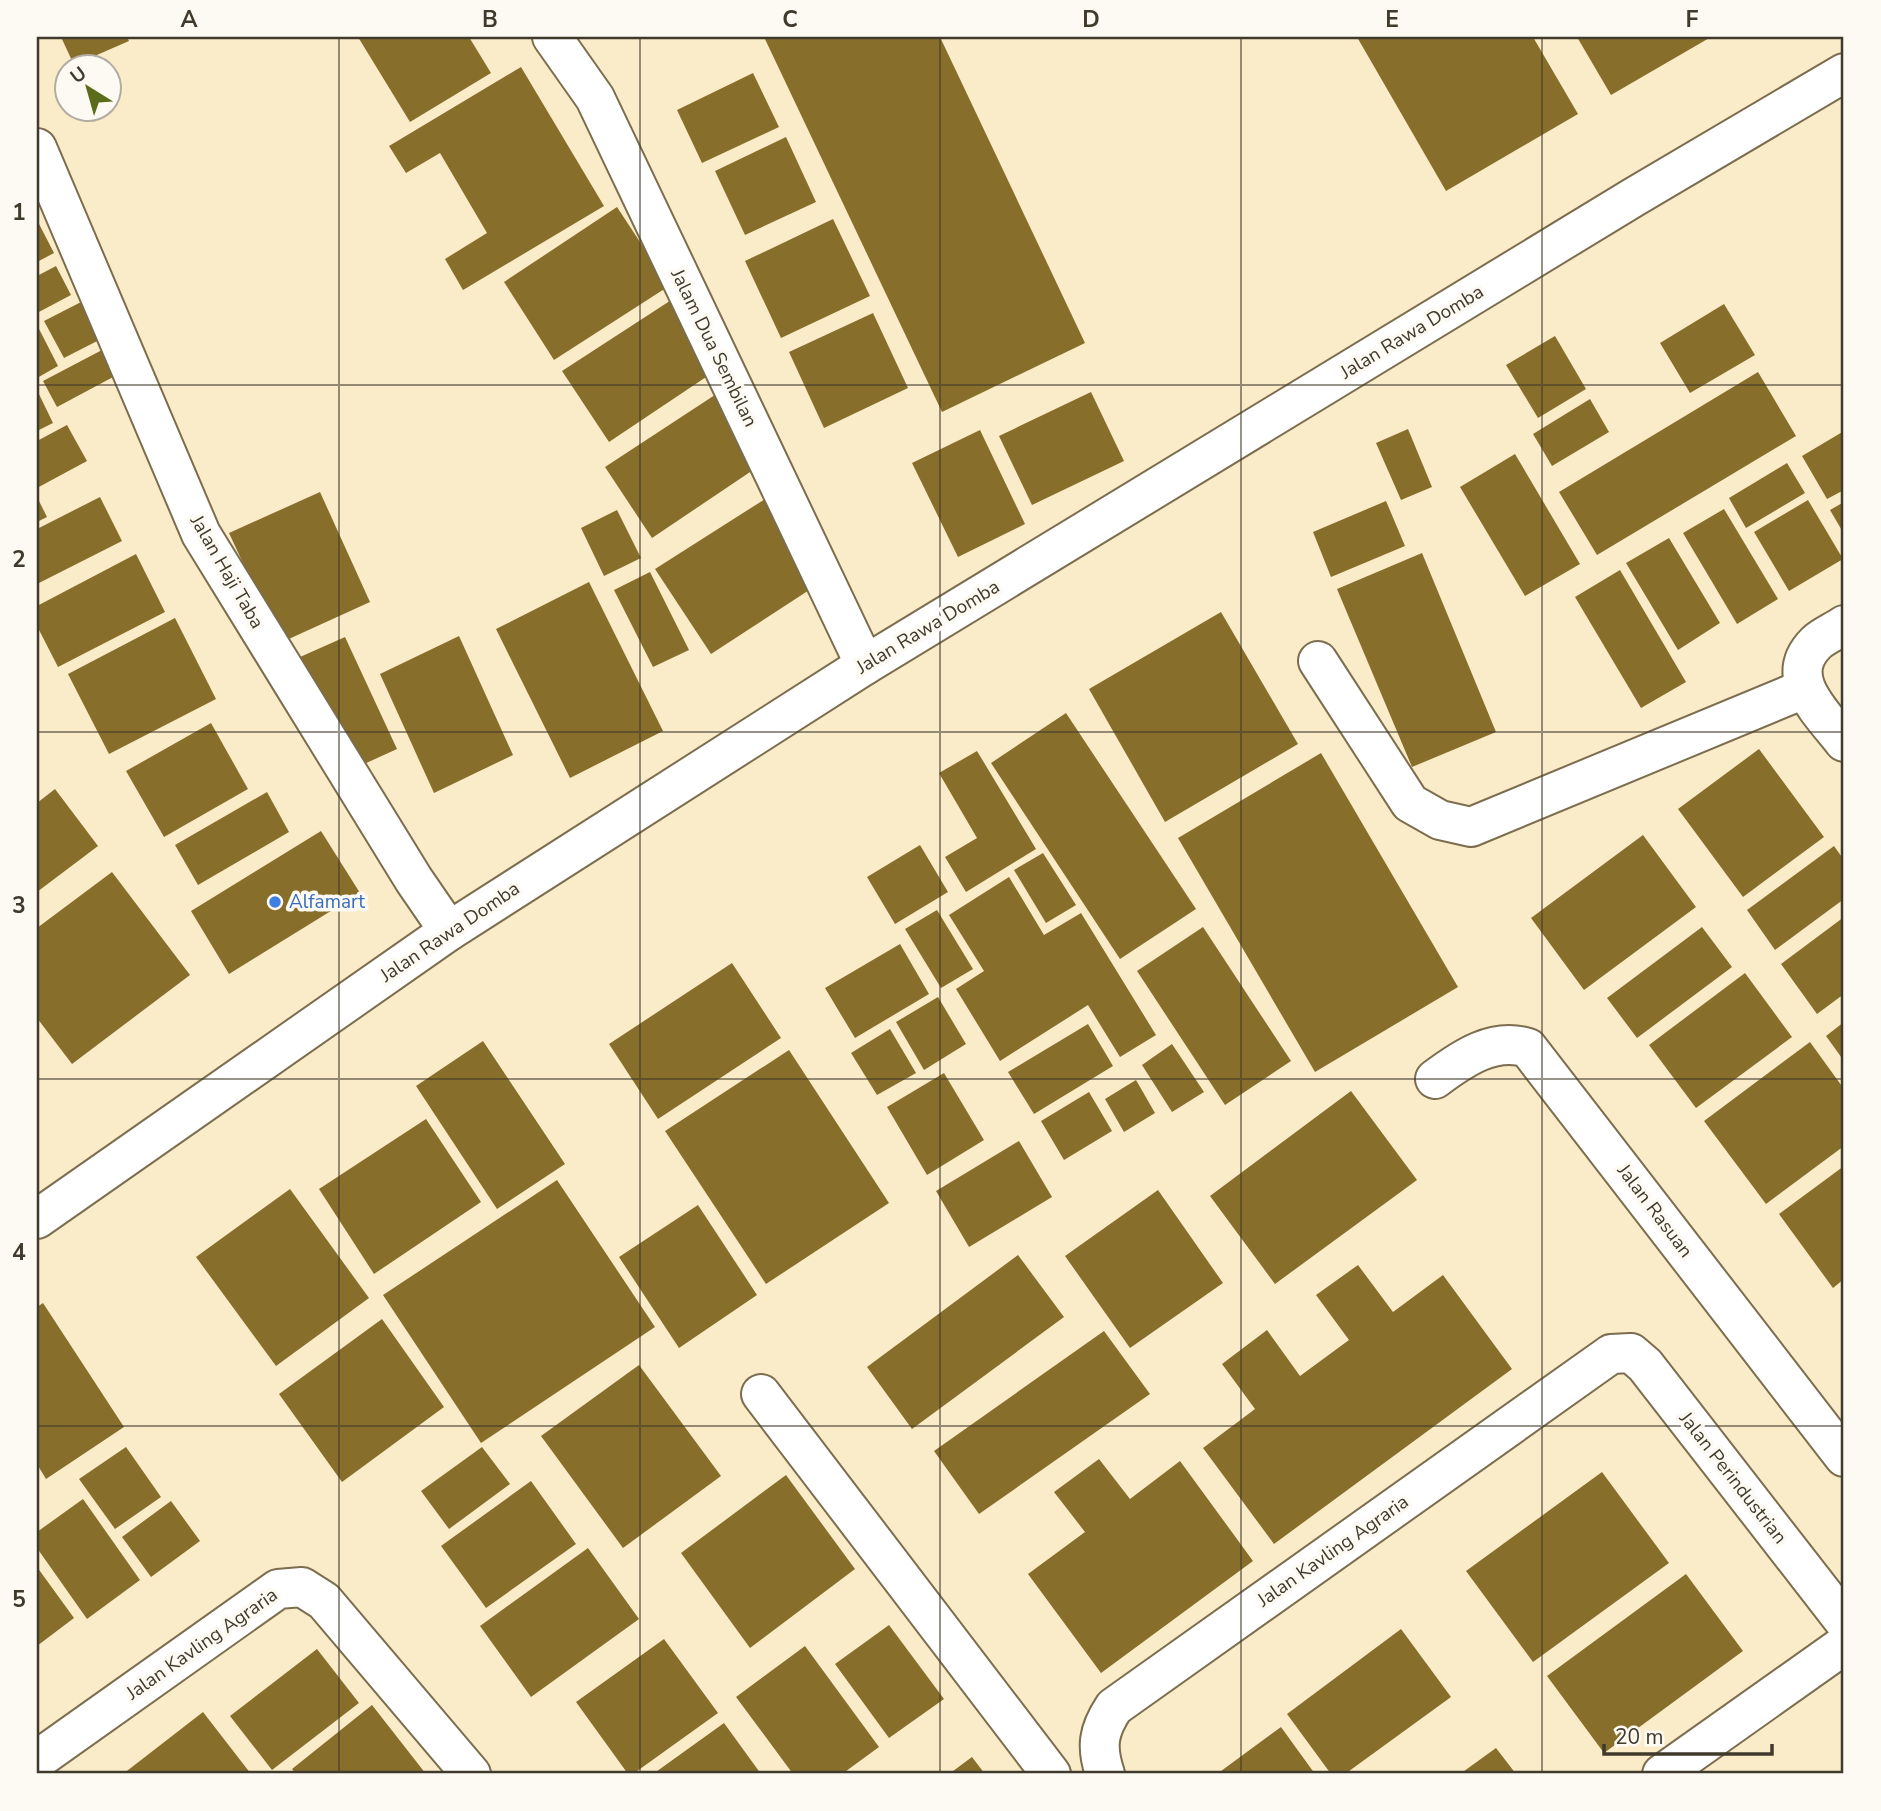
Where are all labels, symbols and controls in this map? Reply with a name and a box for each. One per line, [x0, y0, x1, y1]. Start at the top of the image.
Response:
text: A [180, 4, 198, 35]
text: B [482, 4, 498, 35]
text: C [782, 4, 798, 35]
text: D [1082, 4, 1100, 35]
text: E [1385, 4, 1399, 35]
text: F [1686, 4, 1699, 35]
north arrow [52, 52, 122, 122]
text: U [65, 61, 92, 90]
text: 1 [12, 197, 26, 228]
street label: Jalam Dua Sembilan [664, 264, 764, 431]
street label: Jalan Rawa Domba [1335, 279, 1489, 386]
street label: Jalan Haji Taba [183, 510, 270, 634]
text: 2 [12, 544, 26, 575]
street label: Jalan Rawa Domba [851, 574, 1005, 681]
street label: Jalan Rawa Domba [374, 876, 525, 989]
place label: Alfamart [289, 889, 365, 915]
text: 3 [12, 890, 26, 921]
marker: Alfamart [267, 894, 283, 910]
street label: Jalan Rasuan [1611, 1158, 1699, 1263]
text: 4 [12, 1237, 26, 1268]
street label: Jalan Perindustrian [1673, 1406, 1793, 1549]
street label: Jalan Kavling Agraria [1251, 1489, 1414, 1614]
street label: Jalan Kavling Agraria [120, 1582, 283, 1707]
text: 5 [12, 1584, 26, 1615]
scale bar [1604, 1713, 1772, 1757]
text: 20 m [1615, 1723, 1664, 1751]

